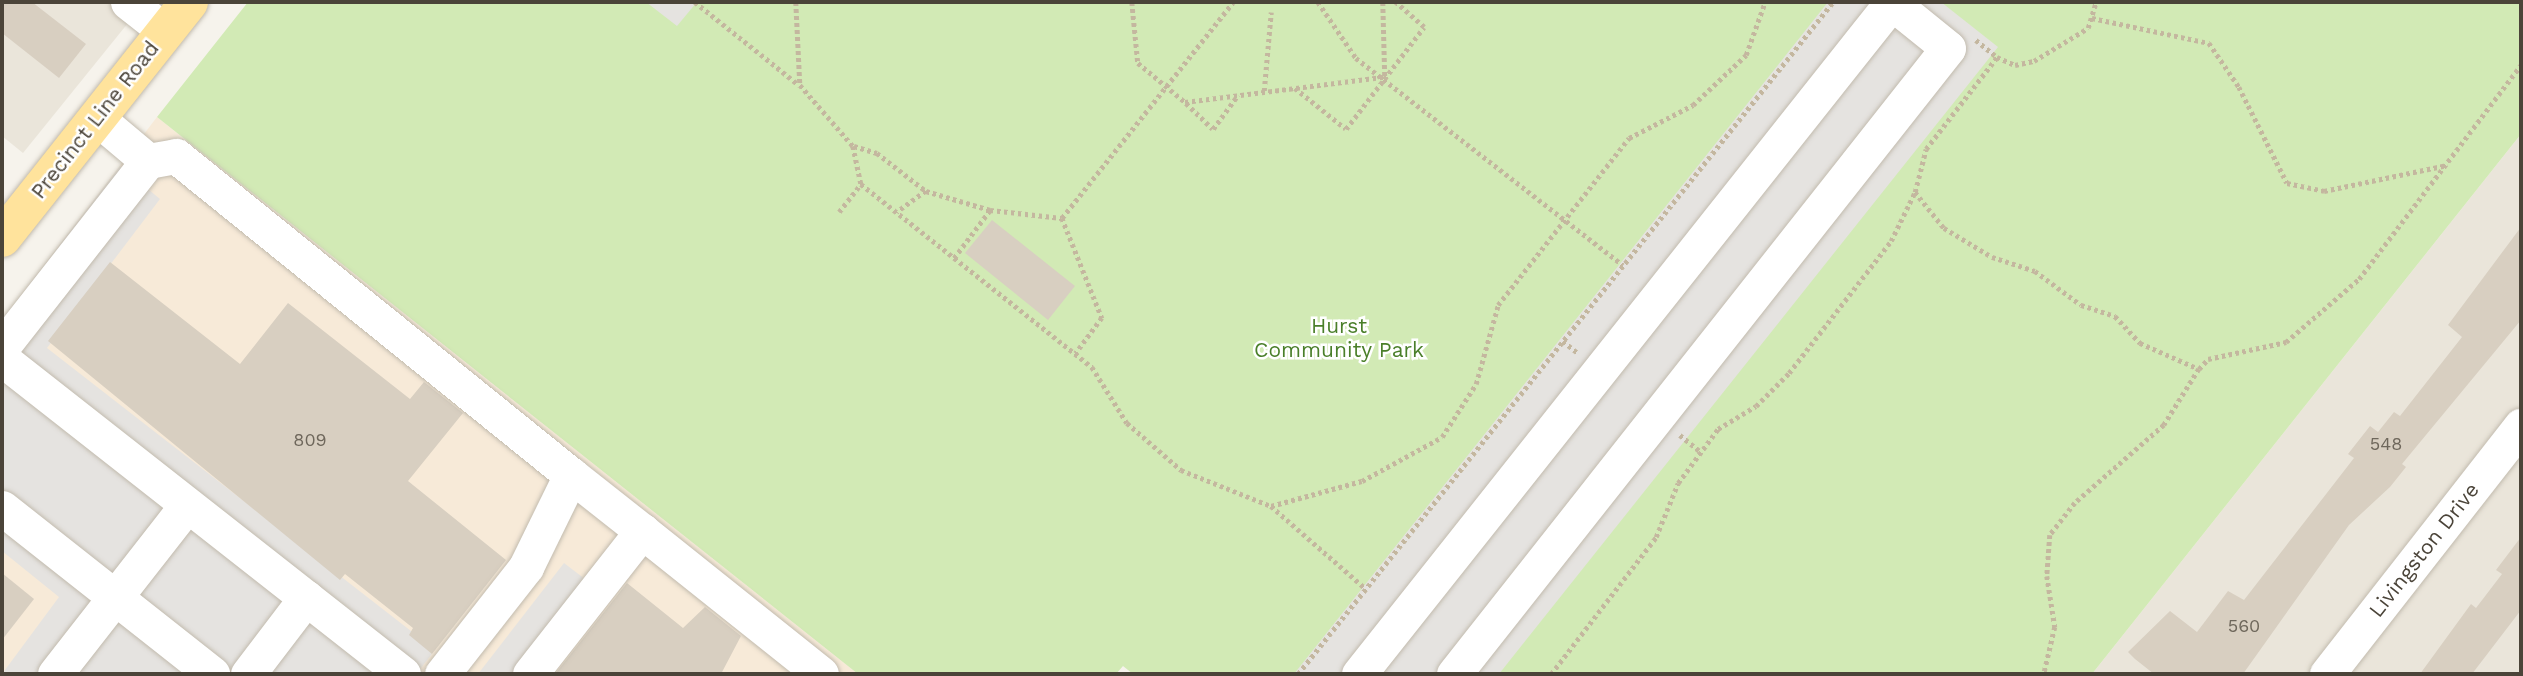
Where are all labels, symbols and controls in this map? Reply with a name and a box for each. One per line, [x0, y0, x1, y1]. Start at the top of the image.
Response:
street label: Precinct Line Road [26, 36, 164, 204]
park label: Hurst Community Park [1254, 313, 1424, 363]
house number: 809 [293, 429, 327, 451]
house number: 548 [2370, 433, 2402, 455]
street label: Livingston Drive [2364, 478, 2484, 622]
house number: 560 [2228, 615, 2260, 637]

